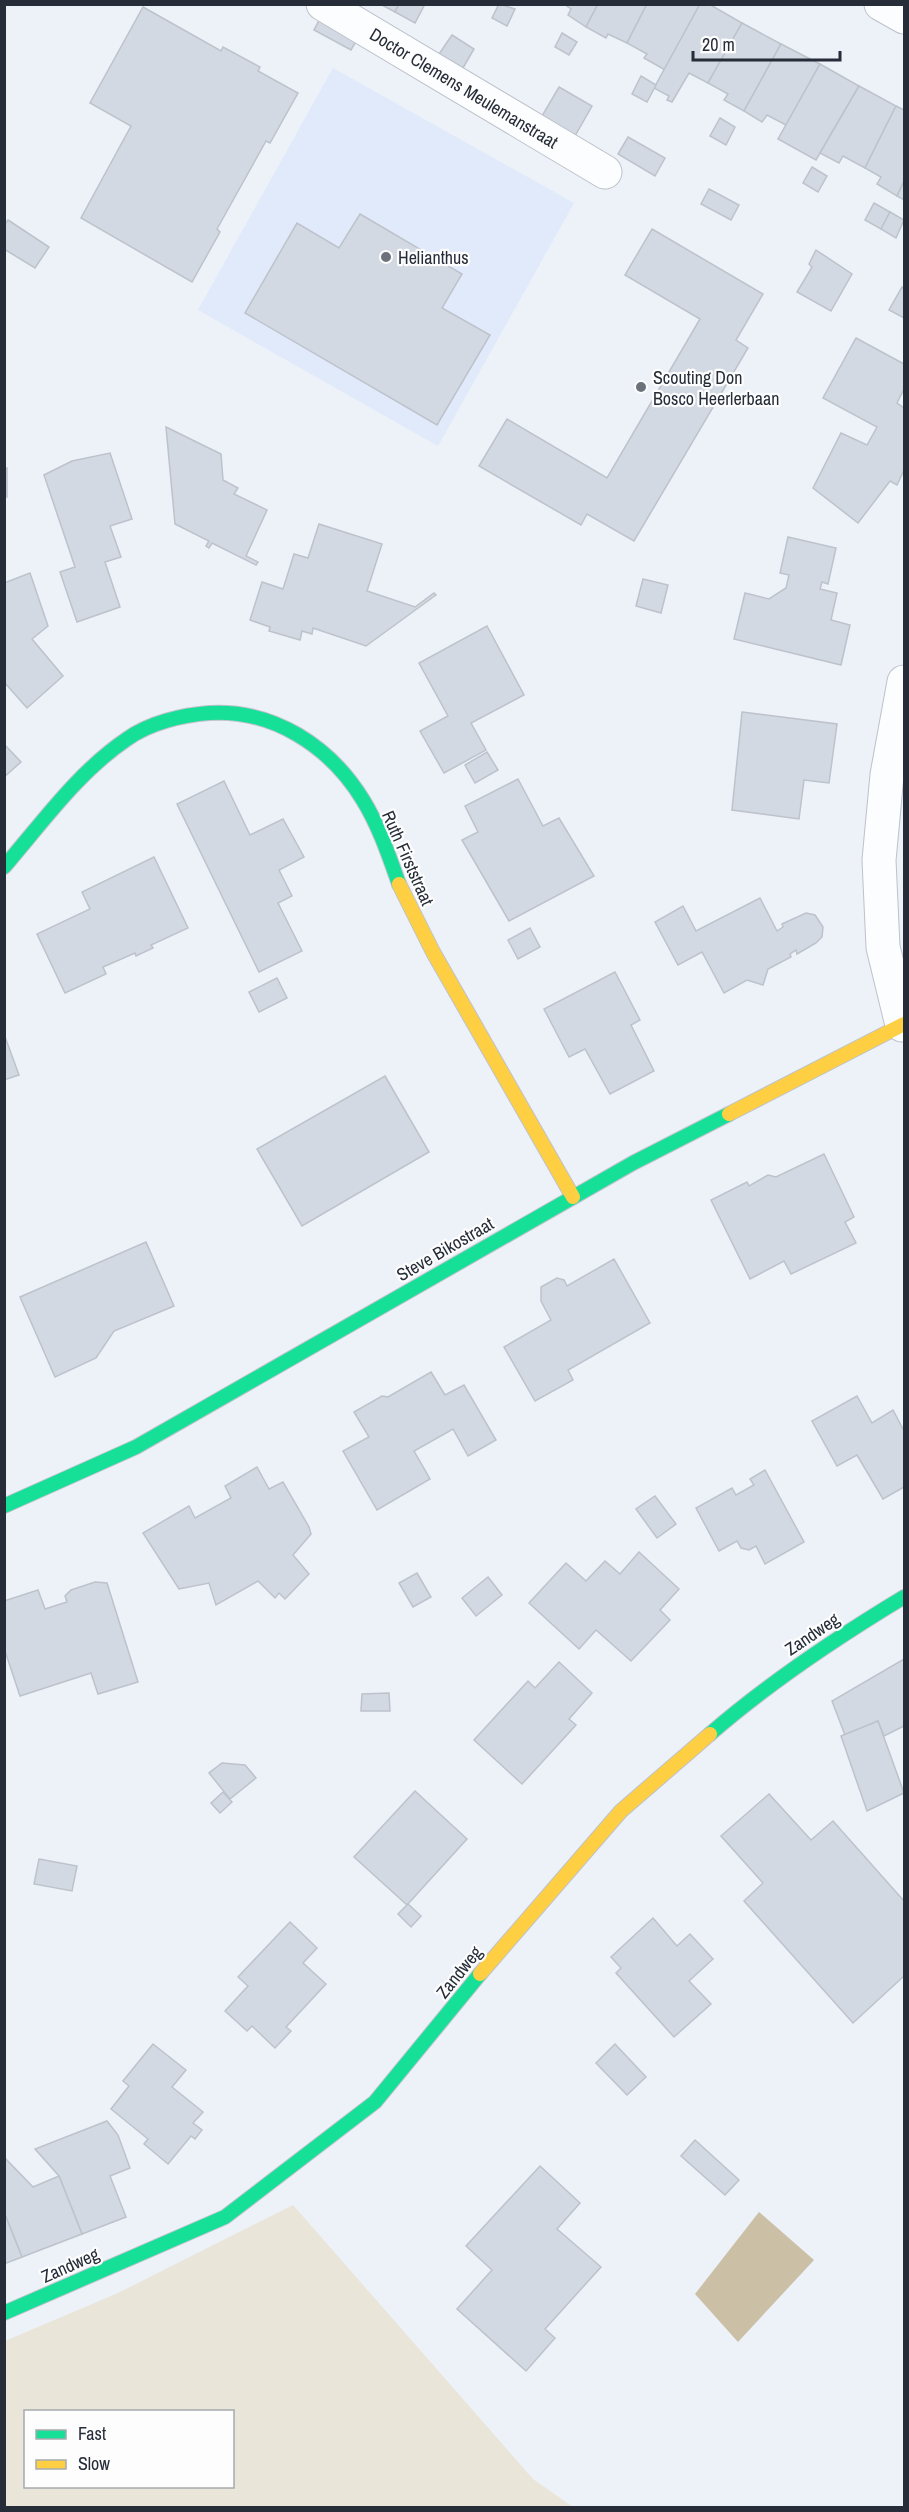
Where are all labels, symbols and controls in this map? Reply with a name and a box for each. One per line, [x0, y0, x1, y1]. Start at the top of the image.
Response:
street label: Doctor Clemens Meulemanstraat [365, 22, 563, 154]
scale bar [693, 24, 840, 62]
text: 20 m [702, 32, 735, 57]
place label: Helianthus [398, 245, 469, 270]
marker: Helianthus [379, 250, 393, 264]
place label: Scouting Don Bosco Heerlerbaan [653, 365, 779, 411]
marker: Scouting Don Bosco Heerlerbaan [634, 380, 648, 394]
street label: Ruth Firststraat [376, 806, 440, 910]
street label: Steve Bikostraat [392, 1211, 498, 1287]
street label: Zandweg [780, 1606, 845, 1661]
street label: Zandweg [430, 1940, 488, 2003]
street label: Zandweg [37, 2241, 104, 2289]
legend [24, 2410, 234, 2488]
text: Fast [78, 2421, 106, 2446]
text: Slow [78, 2451, 110, 2476]

